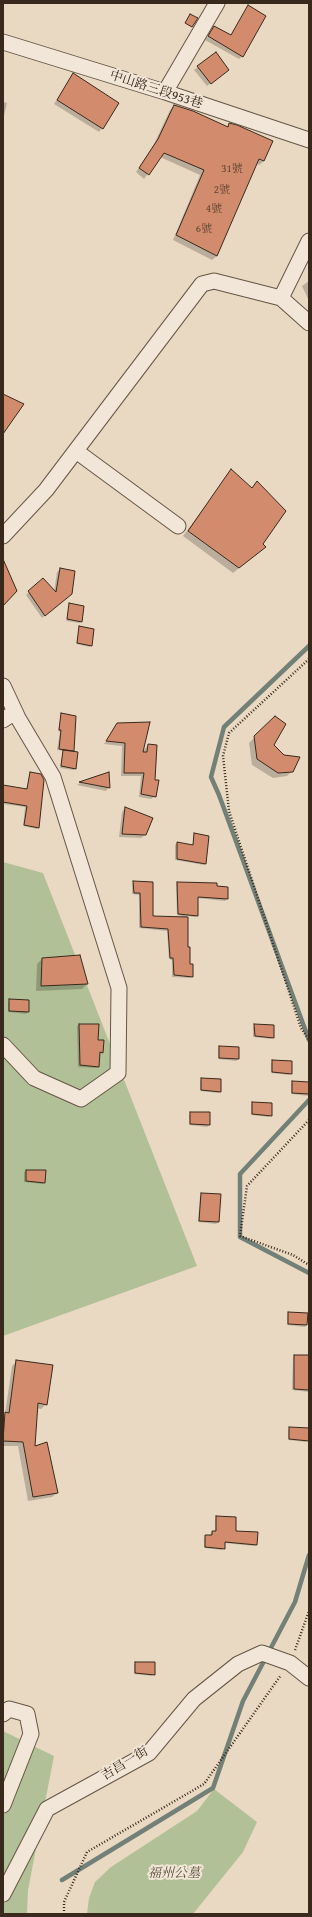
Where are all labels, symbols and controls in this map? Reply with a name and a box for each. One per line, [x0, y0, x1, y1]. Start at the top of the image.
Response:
street label: 中山路三段953巷 [108, 68, 204, 112]
house number: 31號 [221, 162, 243, 176]
house number: 2號 [214, 183, 230, 197]
house number: 4號 [206, 202, 222, 216]
house number: 6號 [196, 222, 212, 236]
street label: 吉昌一街 [99, 1744, 151, 1784]
park label: 福州公墓 [148, 1866, 200, 1882]

